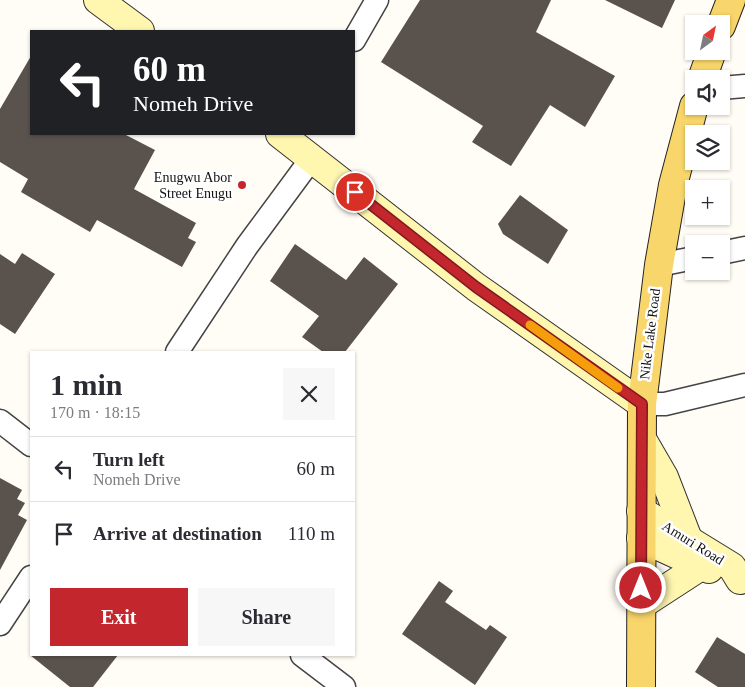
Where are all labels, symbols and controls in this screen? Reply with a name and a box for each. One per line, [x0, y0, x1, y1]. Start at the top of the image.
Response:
north arrow [685, 15, 730, 60]
map controls [685, 15, 730, 280]
icon: left [50, 50, 115, 115]
text: 60 m [133, 50, 206, 89]
button: sound [685, 70, 730, 115]
text: Nomeh Drive [133, 91, 253, 116]
button: layers [685, 125, 730, 170]
place label: Enugwu Abor Street Enugu [154, 170, 232, 201]
pin [334, 171, 376, 213]
icon: arrive [341, 178, 369, 206]
marker: Enugwu Abor Street Enugu [236, 179, 248, 191]
button: + [685, 180, 730, 225]
button: − [685, 235, 730, 280]
street label: Nike Lake Road [637, 288, 663, 380]
text: 1 min [50, 368, 123, 401]
button: close [283, 368, 335, 420]
text: 170 m · 18:15 [50, 404, 140, 421]
text: Turn left [93, 449, 165, 470]
icon: left [50, 455, 78, 483]
text: 60 m [296, 458, 335, 479]
text: Nomeh Drive [93, 471, 181, 488]
street label: Amuri Road [660, 518, 726, 568]
icon: arrive [50, 520, 78, 548]
text: Arrive at destination [93, 523, 262, 544]
text: 110 m [288, 523, 335, 544]
position arrow [614, 561, 666, 613]
button: Exit [50, 588, 188, 646]
button: Share [198, 588, 335, 646]

